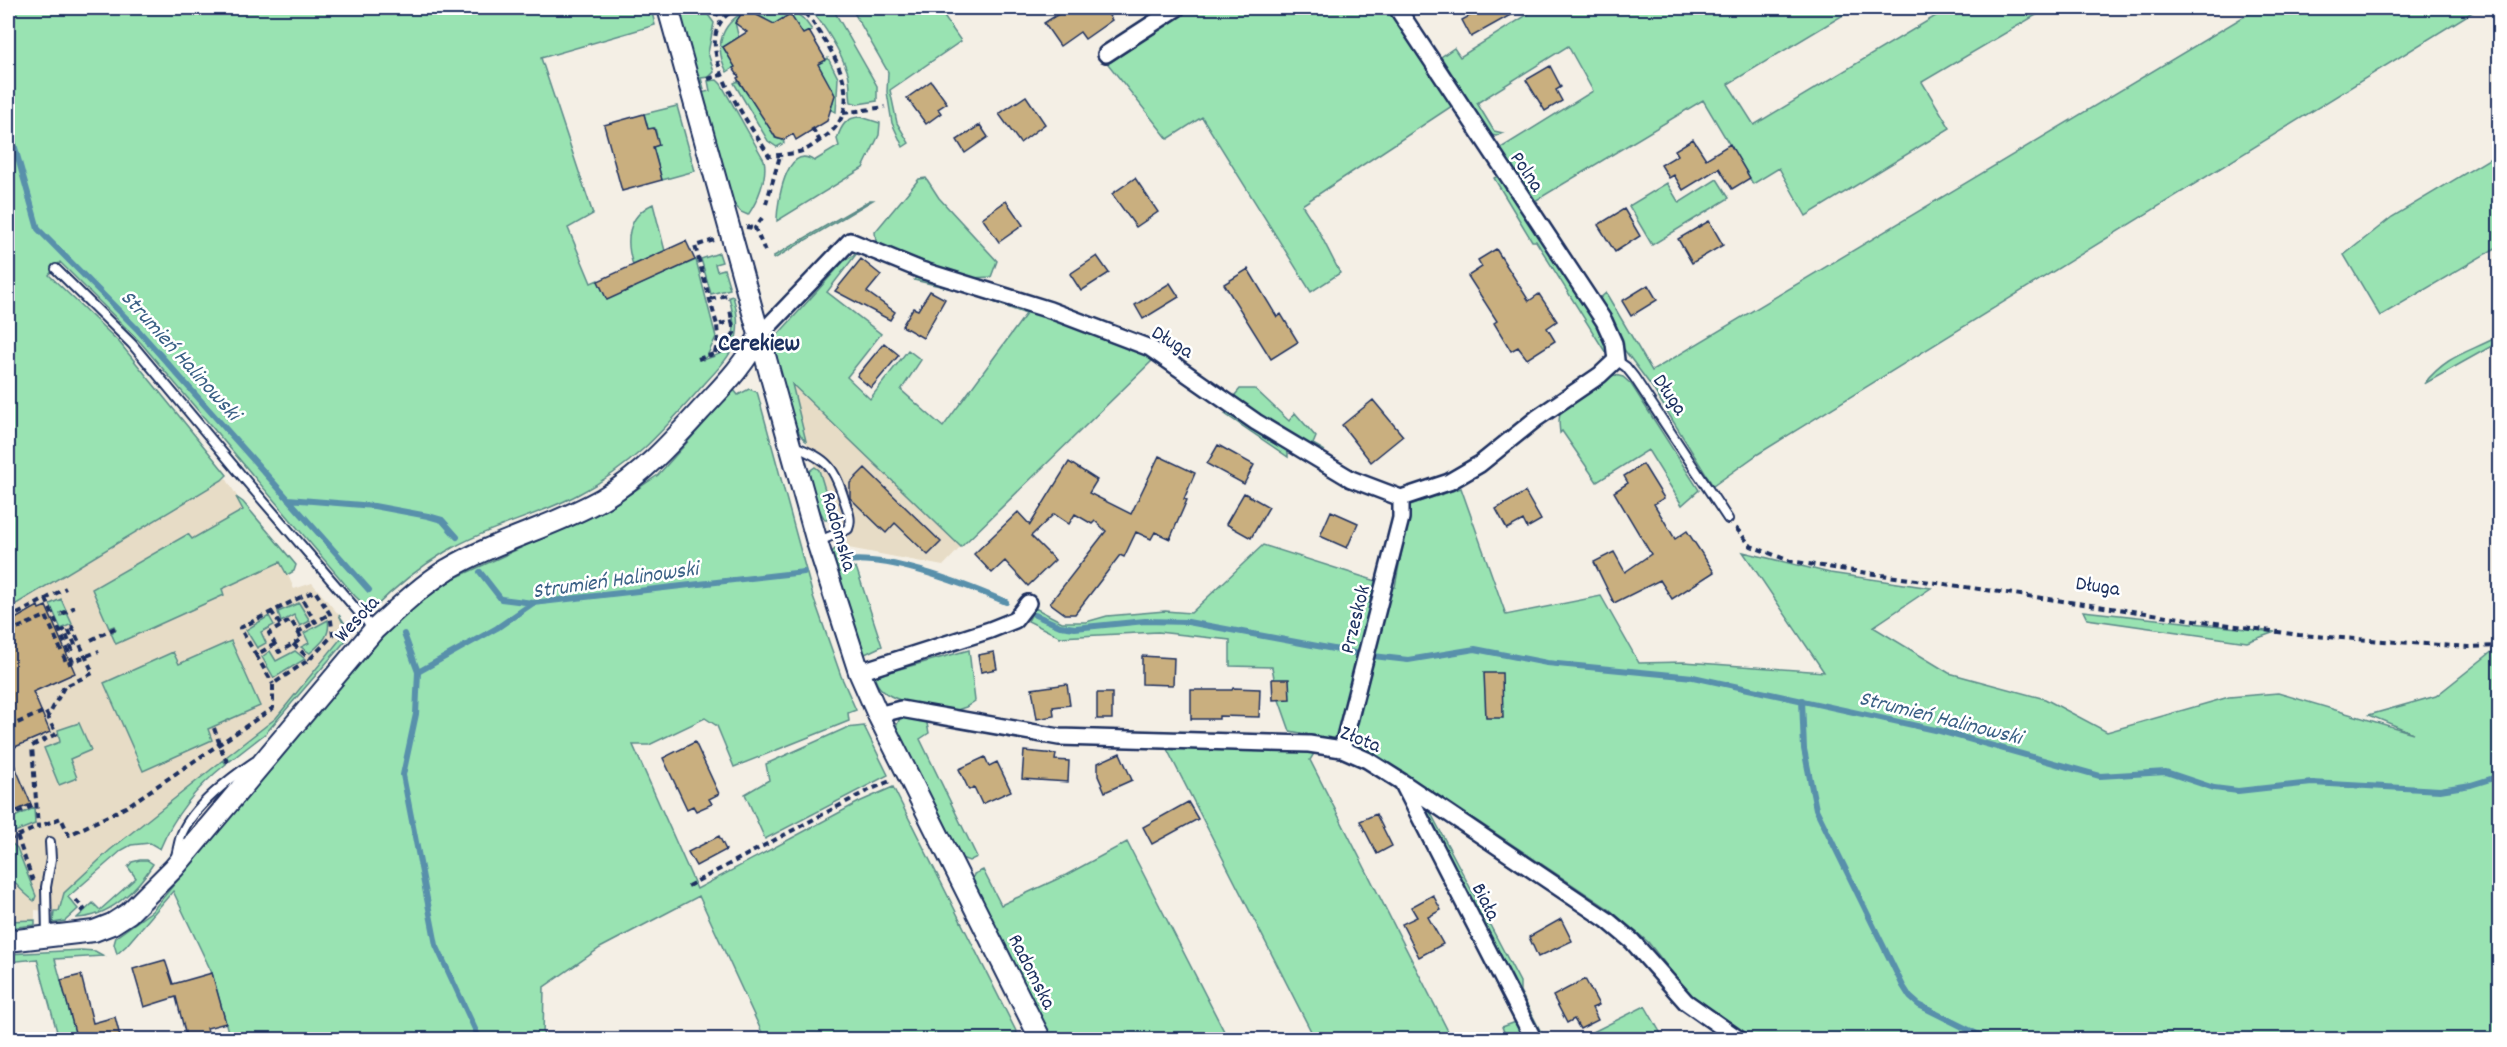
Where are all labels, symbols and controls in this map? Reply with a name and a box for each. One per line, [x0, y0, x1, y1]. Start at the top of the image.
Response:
street label: Polna [1501, 146, 1551, 200]
water label: Strumień Halinowski [112, 284, 249, 431]
street label: Długa [1145, 319, 1199, 368]
district label: Cerekiew [718, 328, 800, 362]
street label: Długa [1644, 369, 1694, 423]
street label: Radomska [812, 489, 863, 576]
water label: Strumień Halinowski [531, 554, 703, 608]
street label: Długa [2074, 570, 2123, 606]
street label: Przeskok [1334, 582, 1380, 657]
street label: Wesoła [329, 589, 389, 650]
water label: Strumień Halinowski [1855, 684, 2028, 755]
street label: Złota [1335, 719, 1386, 763]
street label: Biała [1462, 878, 1507, 927]
street label: Radomska [999, 929, 1063, 1016]

